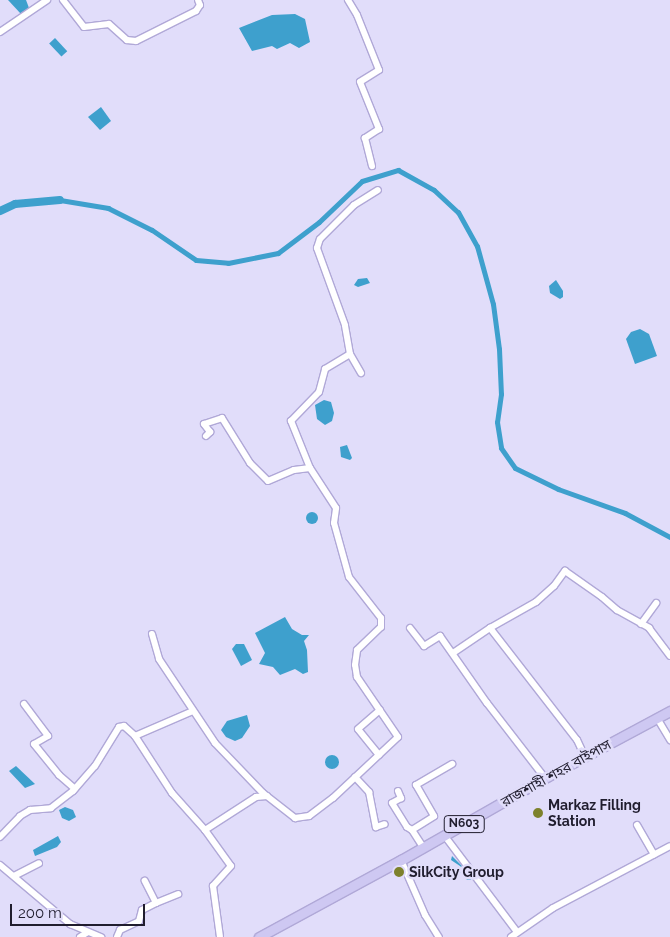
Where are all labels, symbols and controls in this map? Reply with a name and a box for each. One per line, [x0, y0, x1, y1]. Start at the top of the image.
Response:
street label: রাজশাহী শহর বাইপাস [498, 736, 614, 810]
place label: Markaz Filling Station [548, 797, 641, 830]
marker: Markaz Filling Station [532, 807, 544, 819]
road number: N603 [443, 814, 485, 834]
place label: SilkCity Group [409, 864, 504, 880]
marker: SilkCity Group [393, 866, 405, 878]
scale bar [12, 894, 148, 926]
text: 200 m [18, 904, 62, 922]

